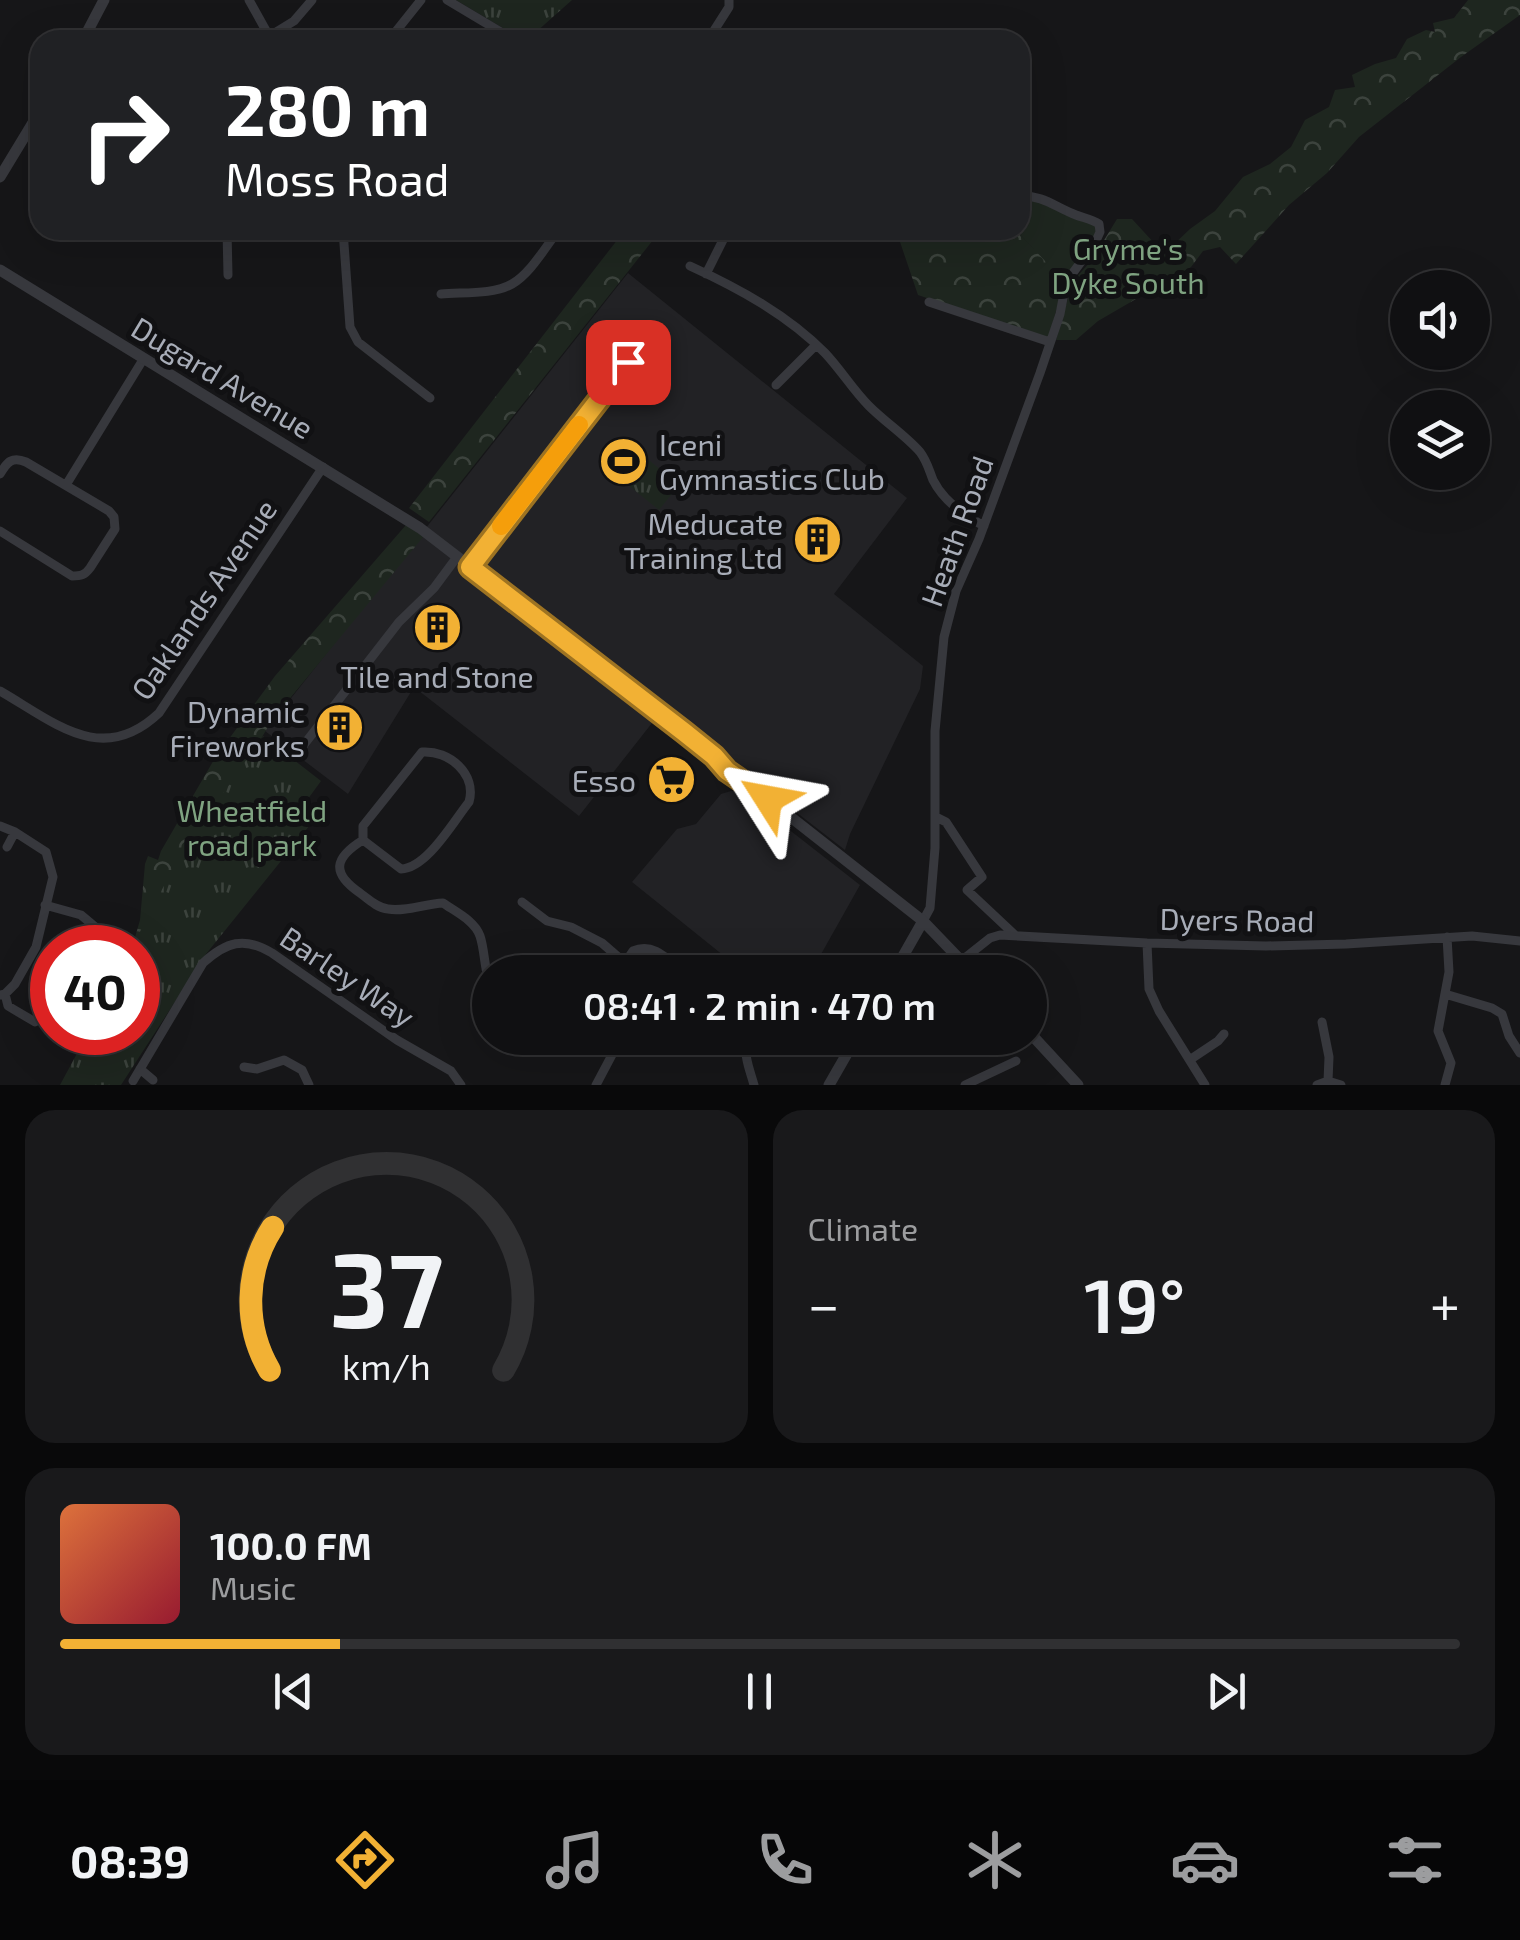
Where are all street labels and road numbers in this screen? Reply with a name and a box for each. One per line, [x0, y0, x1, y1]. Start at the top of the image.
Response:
street label: Dugard Avenue [126, 309, 320, 445]
street label: Heath Road [912, 451, 1000, 611]
street label: Oaklands Avenue [123, 492, 283, 706]
street label: Dyers Road [1159, 900, 1315, 938]
street label: Barley Way [274, 918, 422, 1034]

